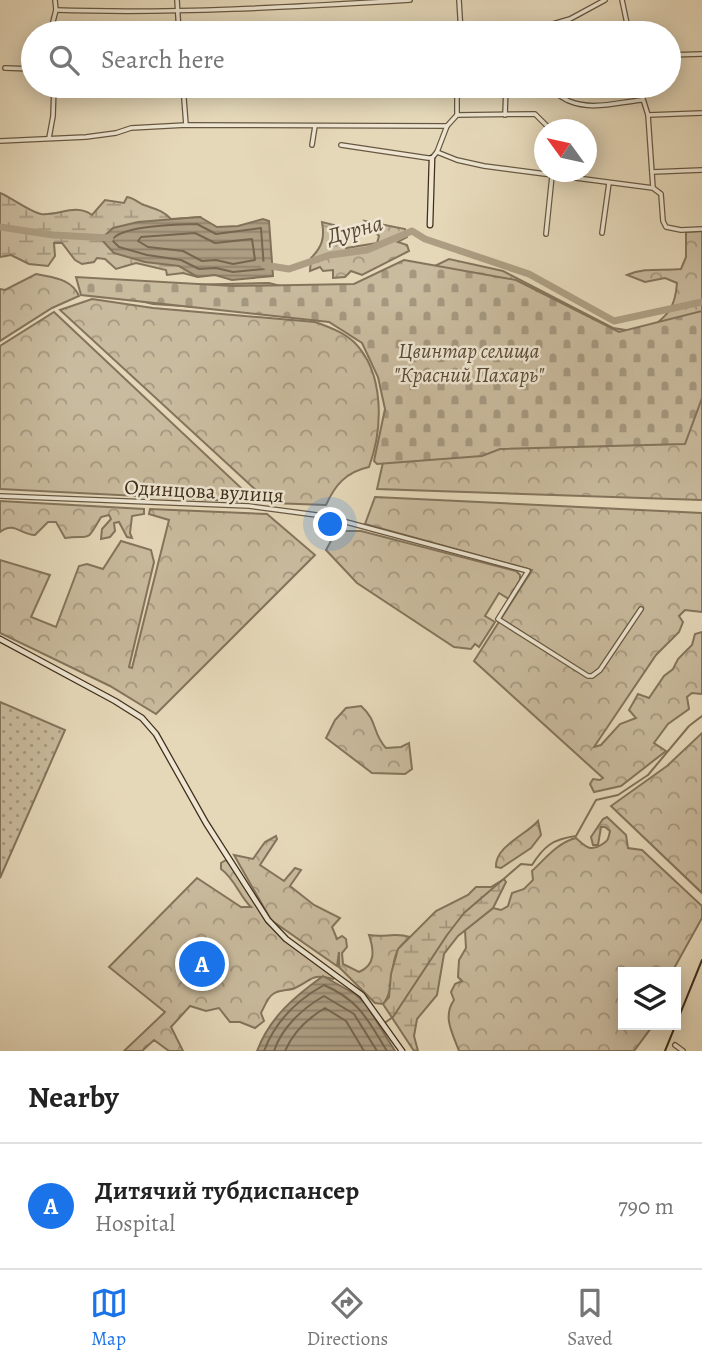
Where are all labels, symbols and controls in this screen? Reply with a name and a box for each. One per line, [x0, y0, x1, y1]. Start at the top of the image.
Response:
search box [21, 21, 681, 98]
icon: search [45, 41, 83, 79]
text: Search here [101, 42, 225, 77]
north arrow [534, 119, 597, 182]
water label: Дурна [322, 207, 387, 252]
park label: Цвинтар селища "Красний Пахарь" [394, 337, 545, 389]
street label: Одинцова вулиця [124, 473, 284, 509]
your location [313, 507, 347, 541]
pin: A [179, 938, 225, 990]
map controls [618, 967, 681, 1030]
button: layers [618, 967, 681, 1030]
text: Nearby [28, 1077, 119, 1117]
text: Дитячий тубдиспансер [95, 1173, 359, 1208]
text: A [44, 1191, 58, 1222]
text: 790 m [618, 1191, 674, 1222]
text: Hospital [95, 1208, 175, 1239]
tab: Map [90, 1284, 128, 1352]
tab: Directions [307, 1284, 388, 1352]
tab: Saved [567, 1284, 612, 1352]

